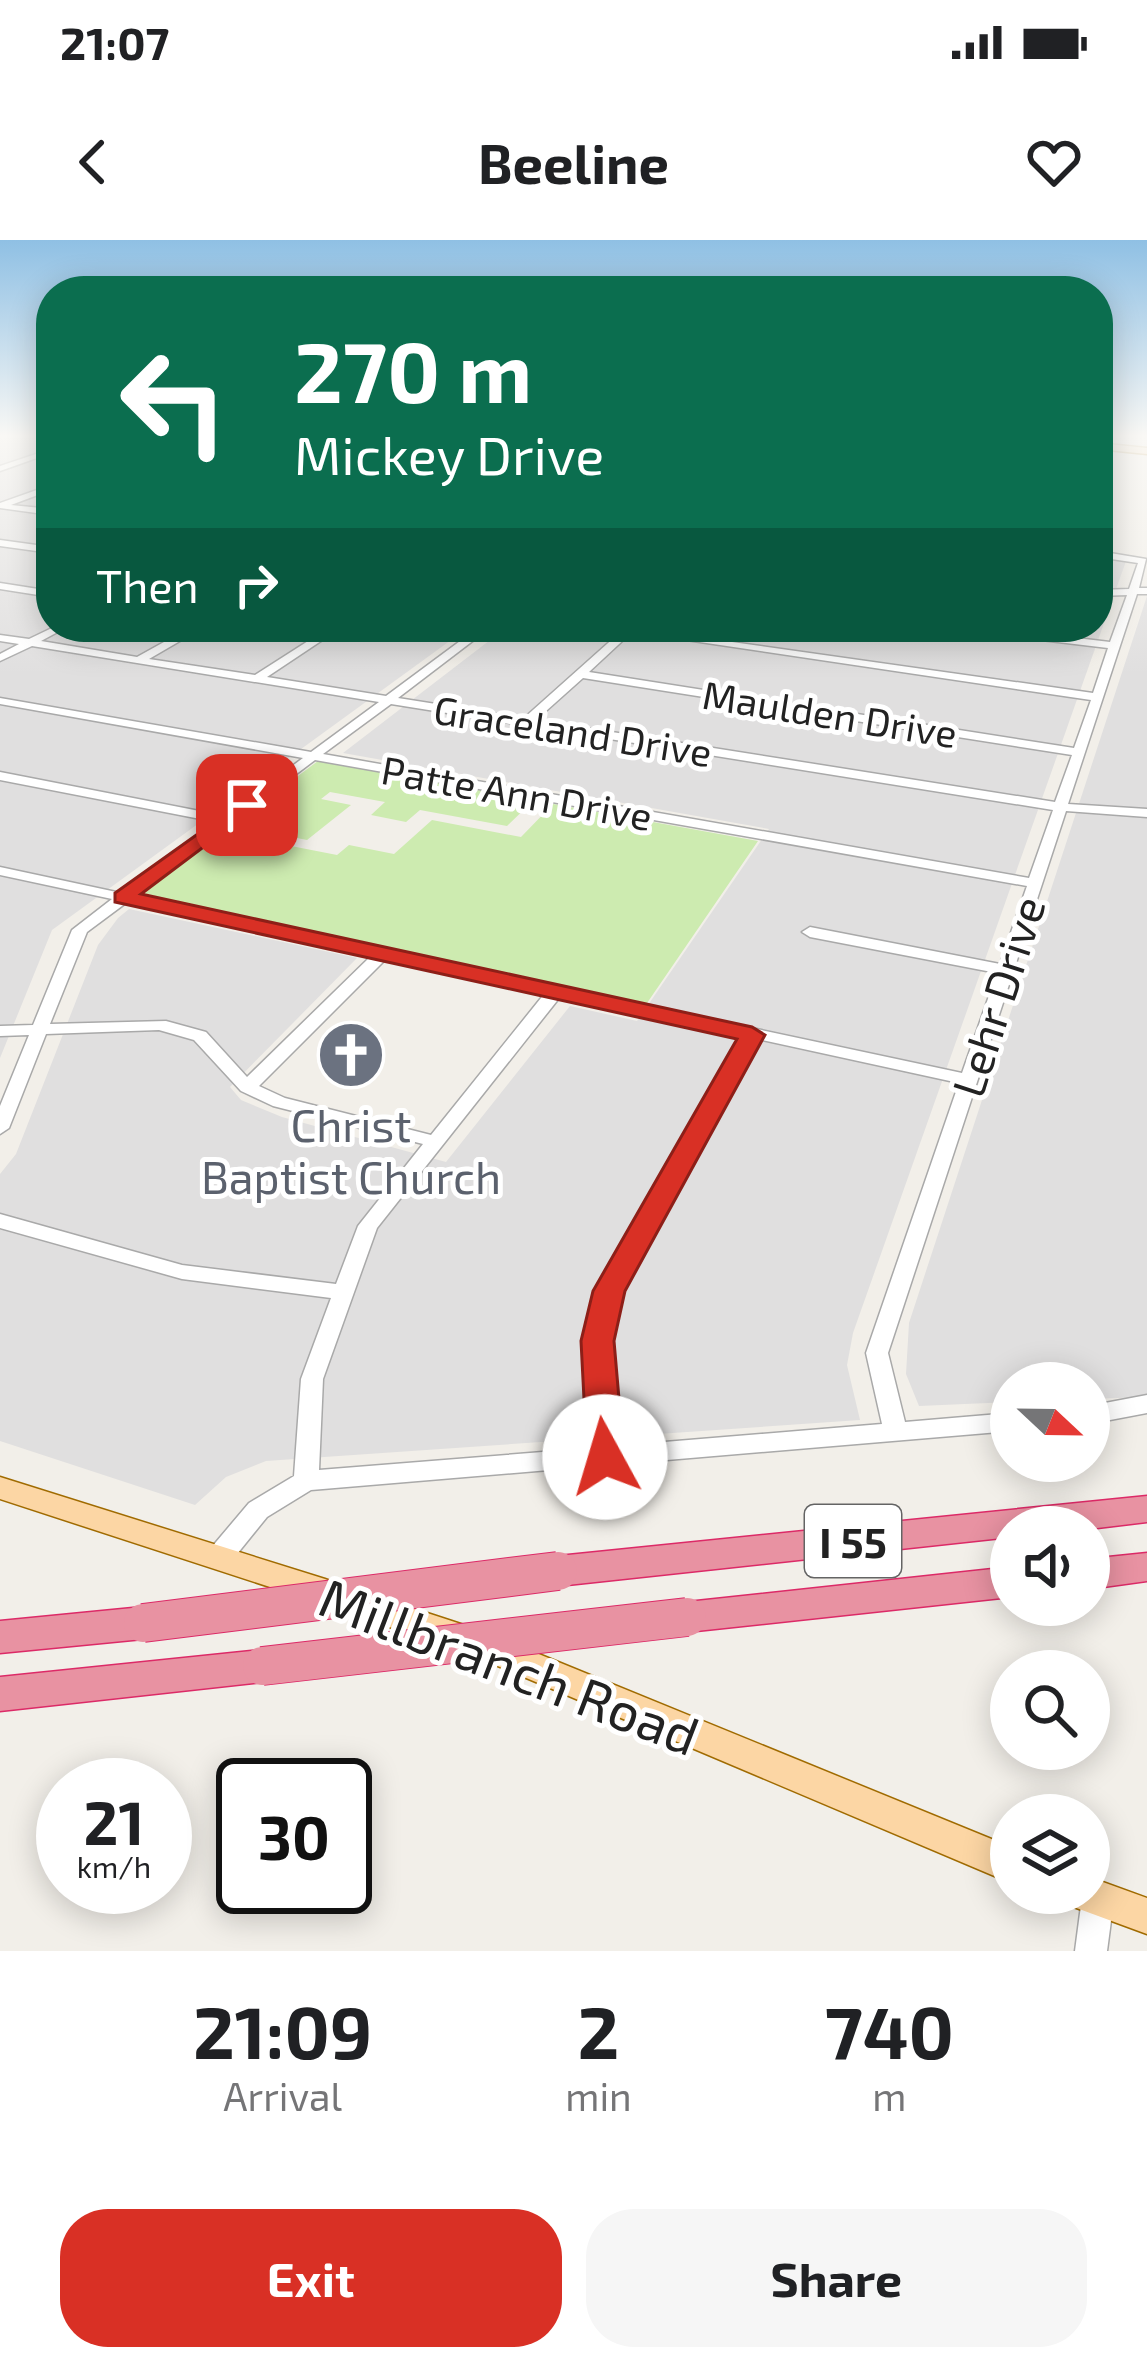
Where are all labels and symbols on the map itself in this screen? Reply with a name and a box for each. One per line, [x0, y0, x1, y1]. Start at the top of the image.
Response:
street label: Maulden Drive [700, 670, 960, 756]
street label: Graceland Drive [431, 685, 715, 775]
street label: Patte Ann Drive [378, 745, 656, 839]
pin [196, 754, 298, 856]
street label: Lehr Drive [939, 889, 1055, 1103]
church icon: Christ Baptist Church [316, 1020, 386, 1090]
place label: Christ Baptist Church [201, 1097, 501, 1203]
north arrow [990, 1362, 1110, 1482]
position arrow [542, 1394, 668, 1520]
road number: I 55 [805, 1505, 901, 1577]
street label: Millbranch Road [311, 1563, 709, 1767]
speed limit sign: 30 [216, 1758, 372, 1914]

